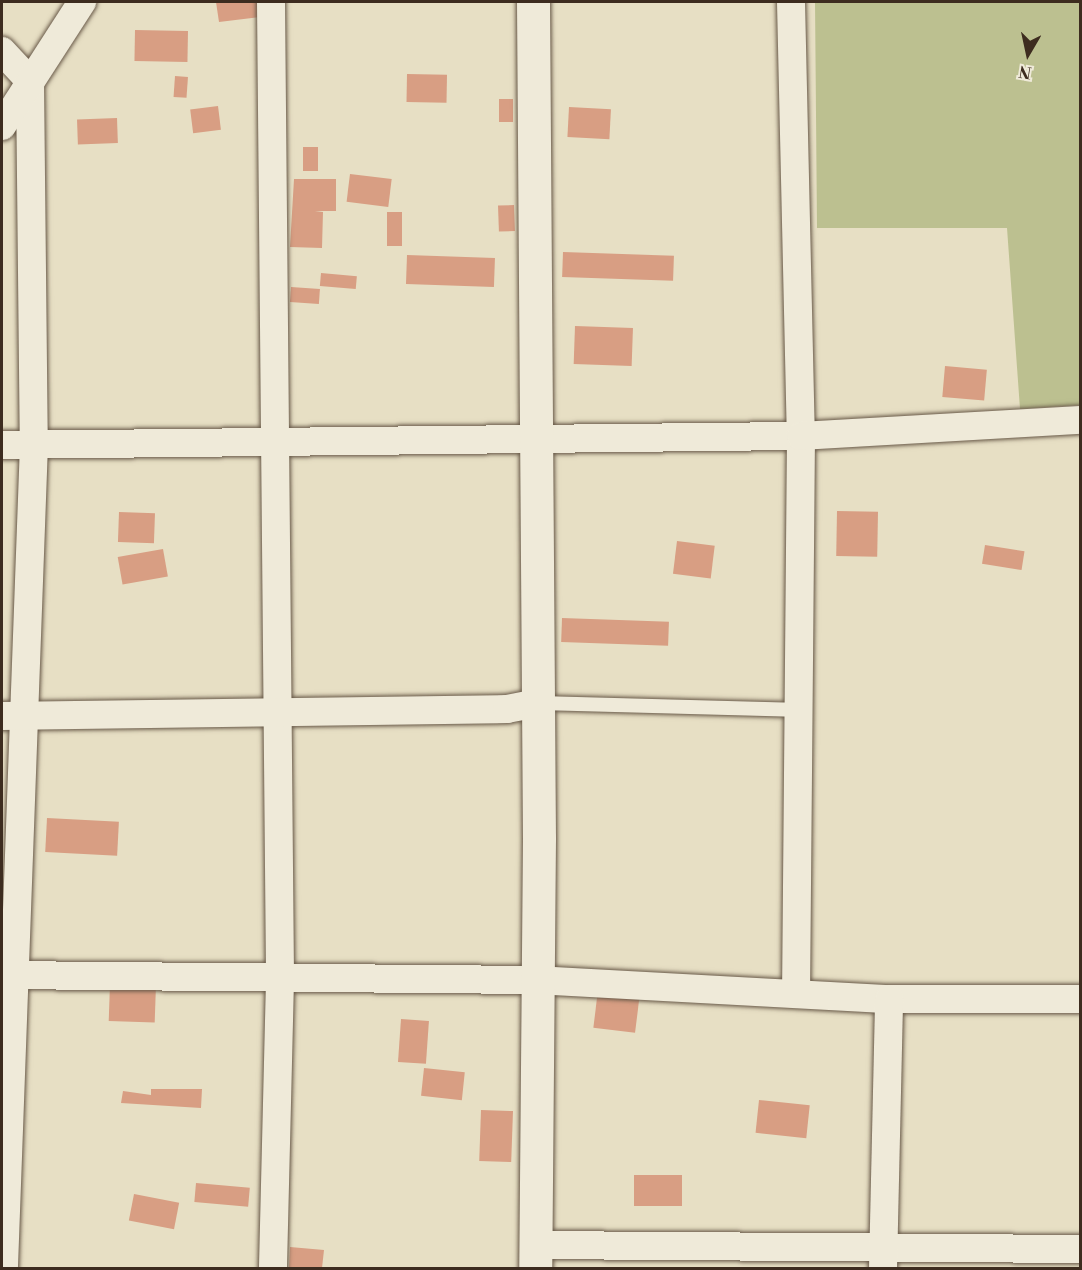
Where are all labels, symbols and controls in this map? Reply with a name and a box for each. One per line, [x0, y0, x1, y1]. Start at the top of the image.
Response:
north arrow [998, 24, 1058, 84]
text: N [1017, 61, 1033, 83]

